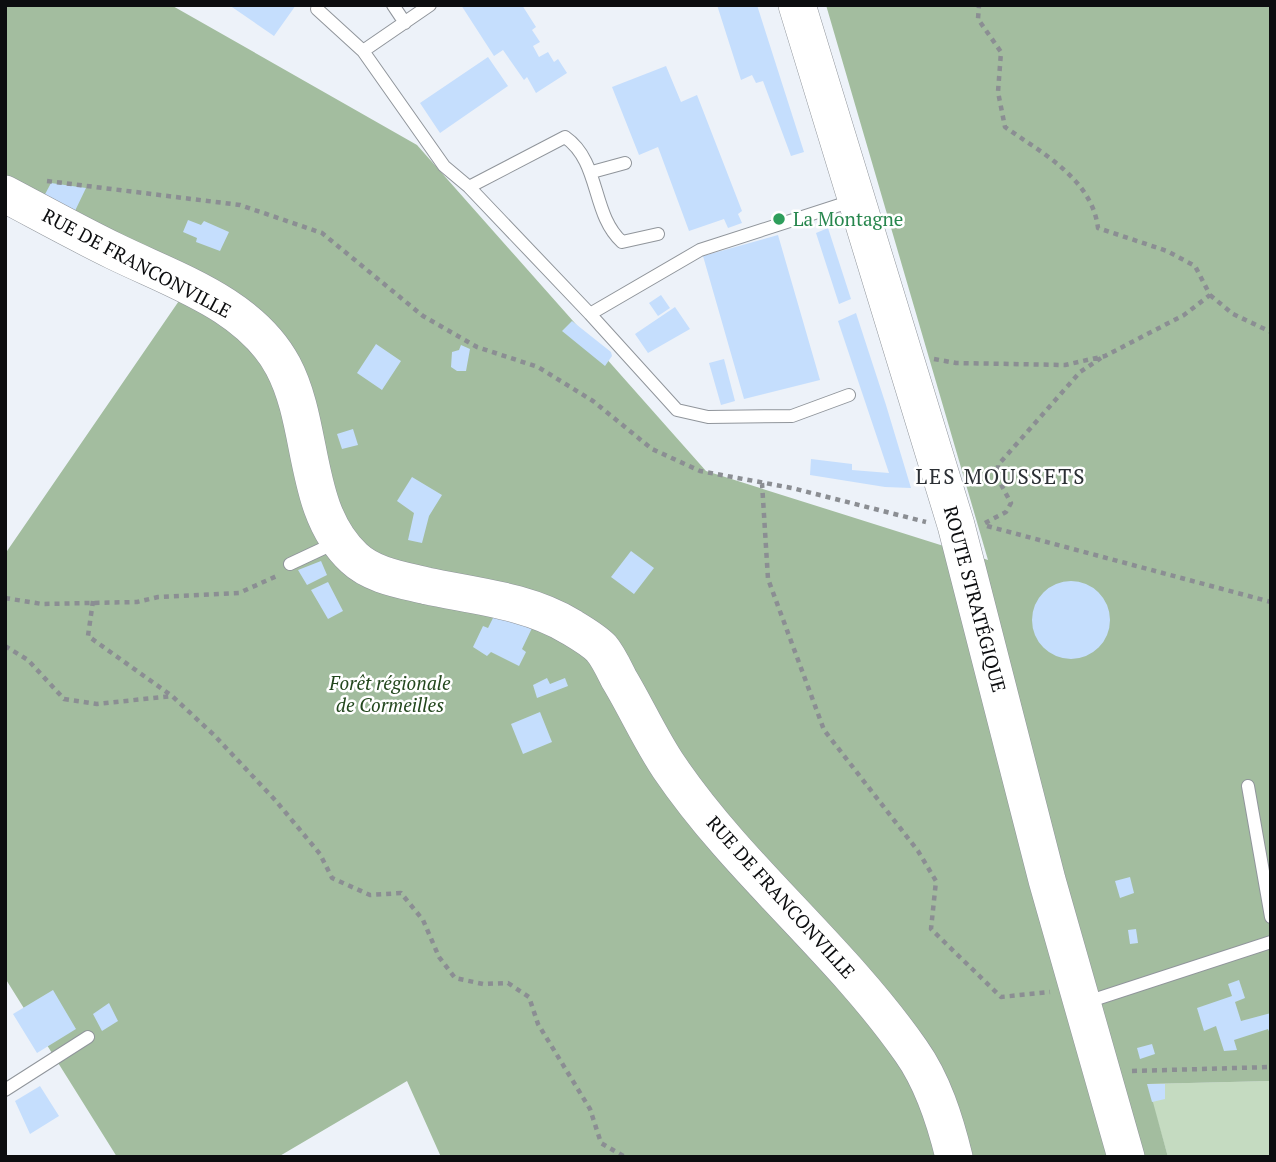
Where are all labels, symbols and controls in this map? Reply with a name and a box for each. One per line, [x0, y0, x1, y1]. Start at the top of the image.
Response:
street label: RUE DE FRANCONVILLE [38, 202, 236, 323]
place label: La Montagne [793, 206, 903, 231]
marker: La Montagne [771, 211, 787, 227]
district label: LES MOUSSETS [916, 462, 1086, 490]
street label: ROUTE STRATÉGIQUE [939, 503, 1012, 695]
park label: Forêt régionale de Cormeilles [328, 670, 451, 717]
street label: RUE DE FRANCONVILLE [702, 810, 861, 983]

